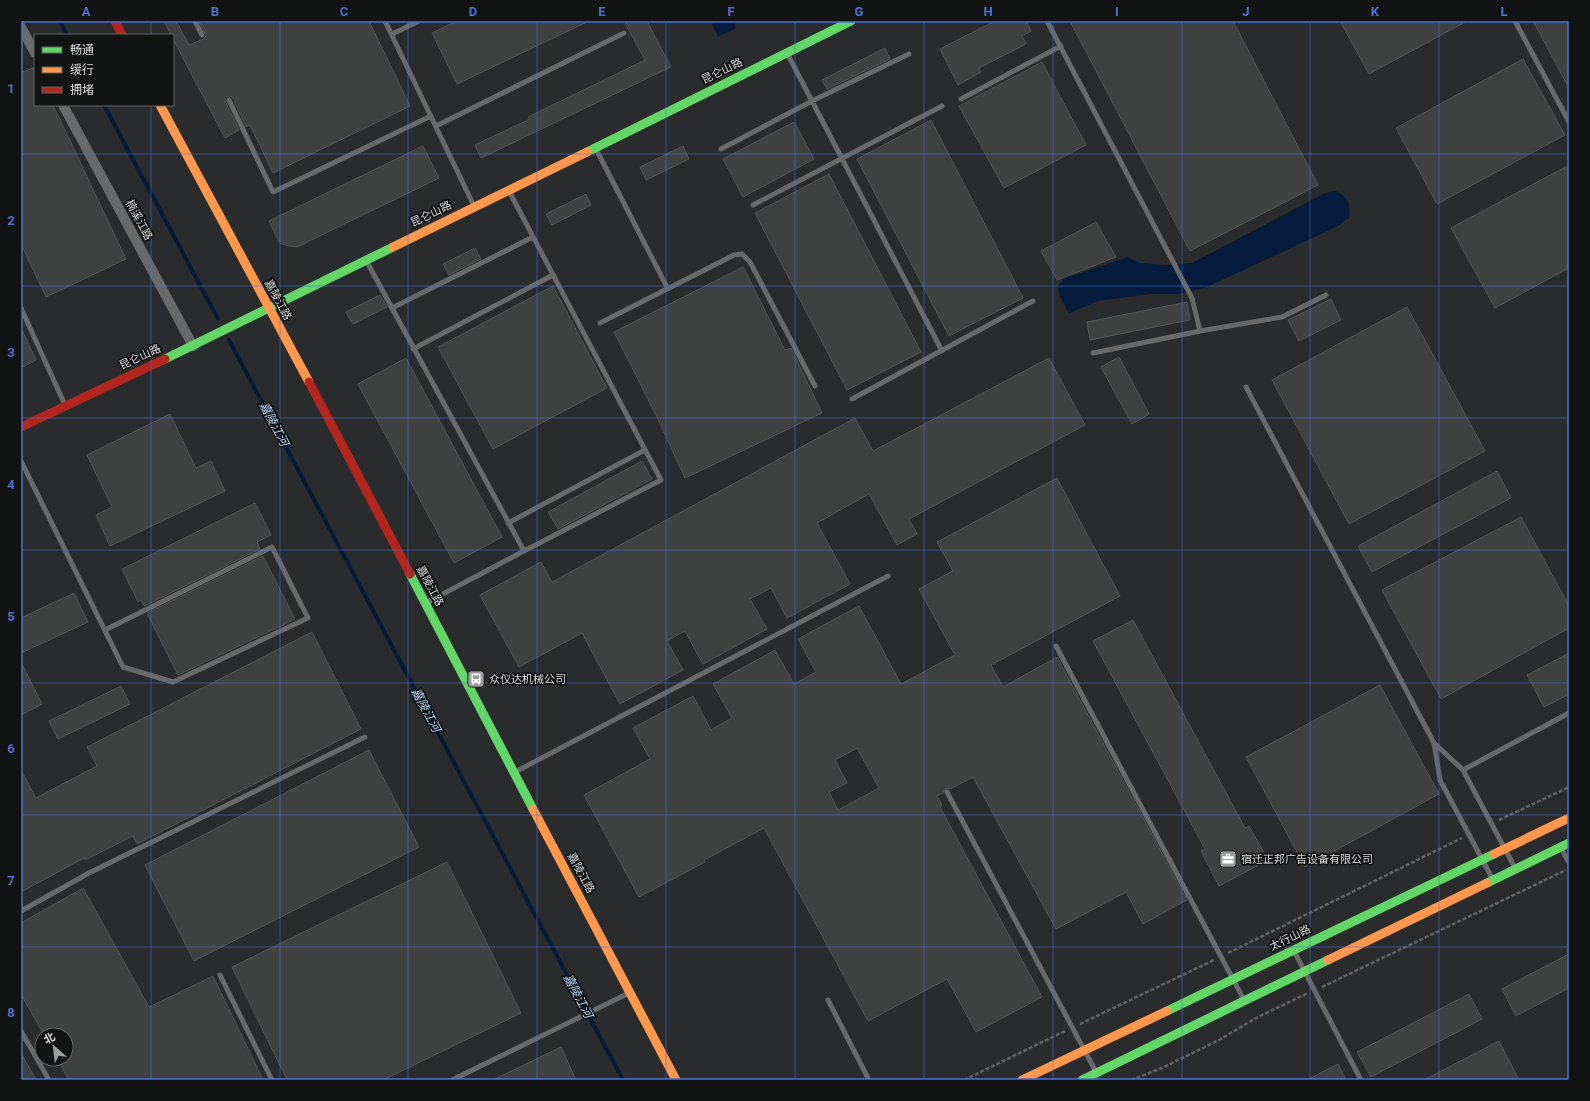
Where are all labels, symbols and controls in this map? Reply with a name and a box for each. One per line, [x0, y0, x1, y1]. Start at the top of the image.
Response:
text: A [82, 4, 91, 19]
text: B [211, 4, 219, 19]
text: C [340, 4, 349, 19]
text: D [469, 4, 477, 19]
text: E [598, 4, 606, 19]
text: F [727, 4, 735, 19]
text: G [855, 4, 864, 19]
text: H [983, 4, 993, 19]
text: I [1115, 4, 1119, 19]
text: J [1242, 4, 1250, 19]
text: K [1371, 4, 1380, 19]
text: L [1500, 4, 1508, 19]
legend [34, 34, 174, 106]
text: 畅通 [70, 43, 94, 57]
street label: 昆仑山路 [699, 56, 745, 86]
text: 缓行 [70, 63, 94, 77]
text: 1 [7, 81, 15, 96]
text: 拥堵 [70, 83, 94, 97]
street label: 楠溪江路 [123, 198, 155, 242]
street label: 昆仑山路 [408, 199, 454, 229]
text: 2 [7, 213, 15, 228]
street label: 嘉陵江路 [262, 278, 294, 322]
street label: 昆仑山路 [117, 342, 163, 372]
text: 3 [7, 345, 15, 360]
water label: 嘉陵江河 [257, 400, 292, 450]
text: 4 [7, 477, 15, 492]
street label: 嘉陵江路 [414, 564, 446, 608]
text: 5 [7, 609, 15, 624]
bus stop icon: 众仪达机械公司 [466, 669, 486, 689]
place label: 众仪达机械公司 [489, 673, 566, 686]
water label: 嘉陵江河 [409, 686, 444, 736]
text: 6 [7, 741, 15, 756]
office icon: 宿迁正邦广告设备有限公司 [1218, 849, 1238, 869]
street label: 嘉陵江路 [565, 851, 597, 895]
place label: 宿迁正邦广告设备有限公司 [1241, 853, 1373, 866]
text: 7 [7, 873, 15, 888]
street label: 太行山路 [1267, 923, 1313, 953]
water label: 嘉陵江河 [561, 972, 596, 1022]
text: 8 [7, 1005, 15, 1020]
north arrow [34, 1027, 74, 1067]
text: 北 [42, 1030, 57, 1047]

